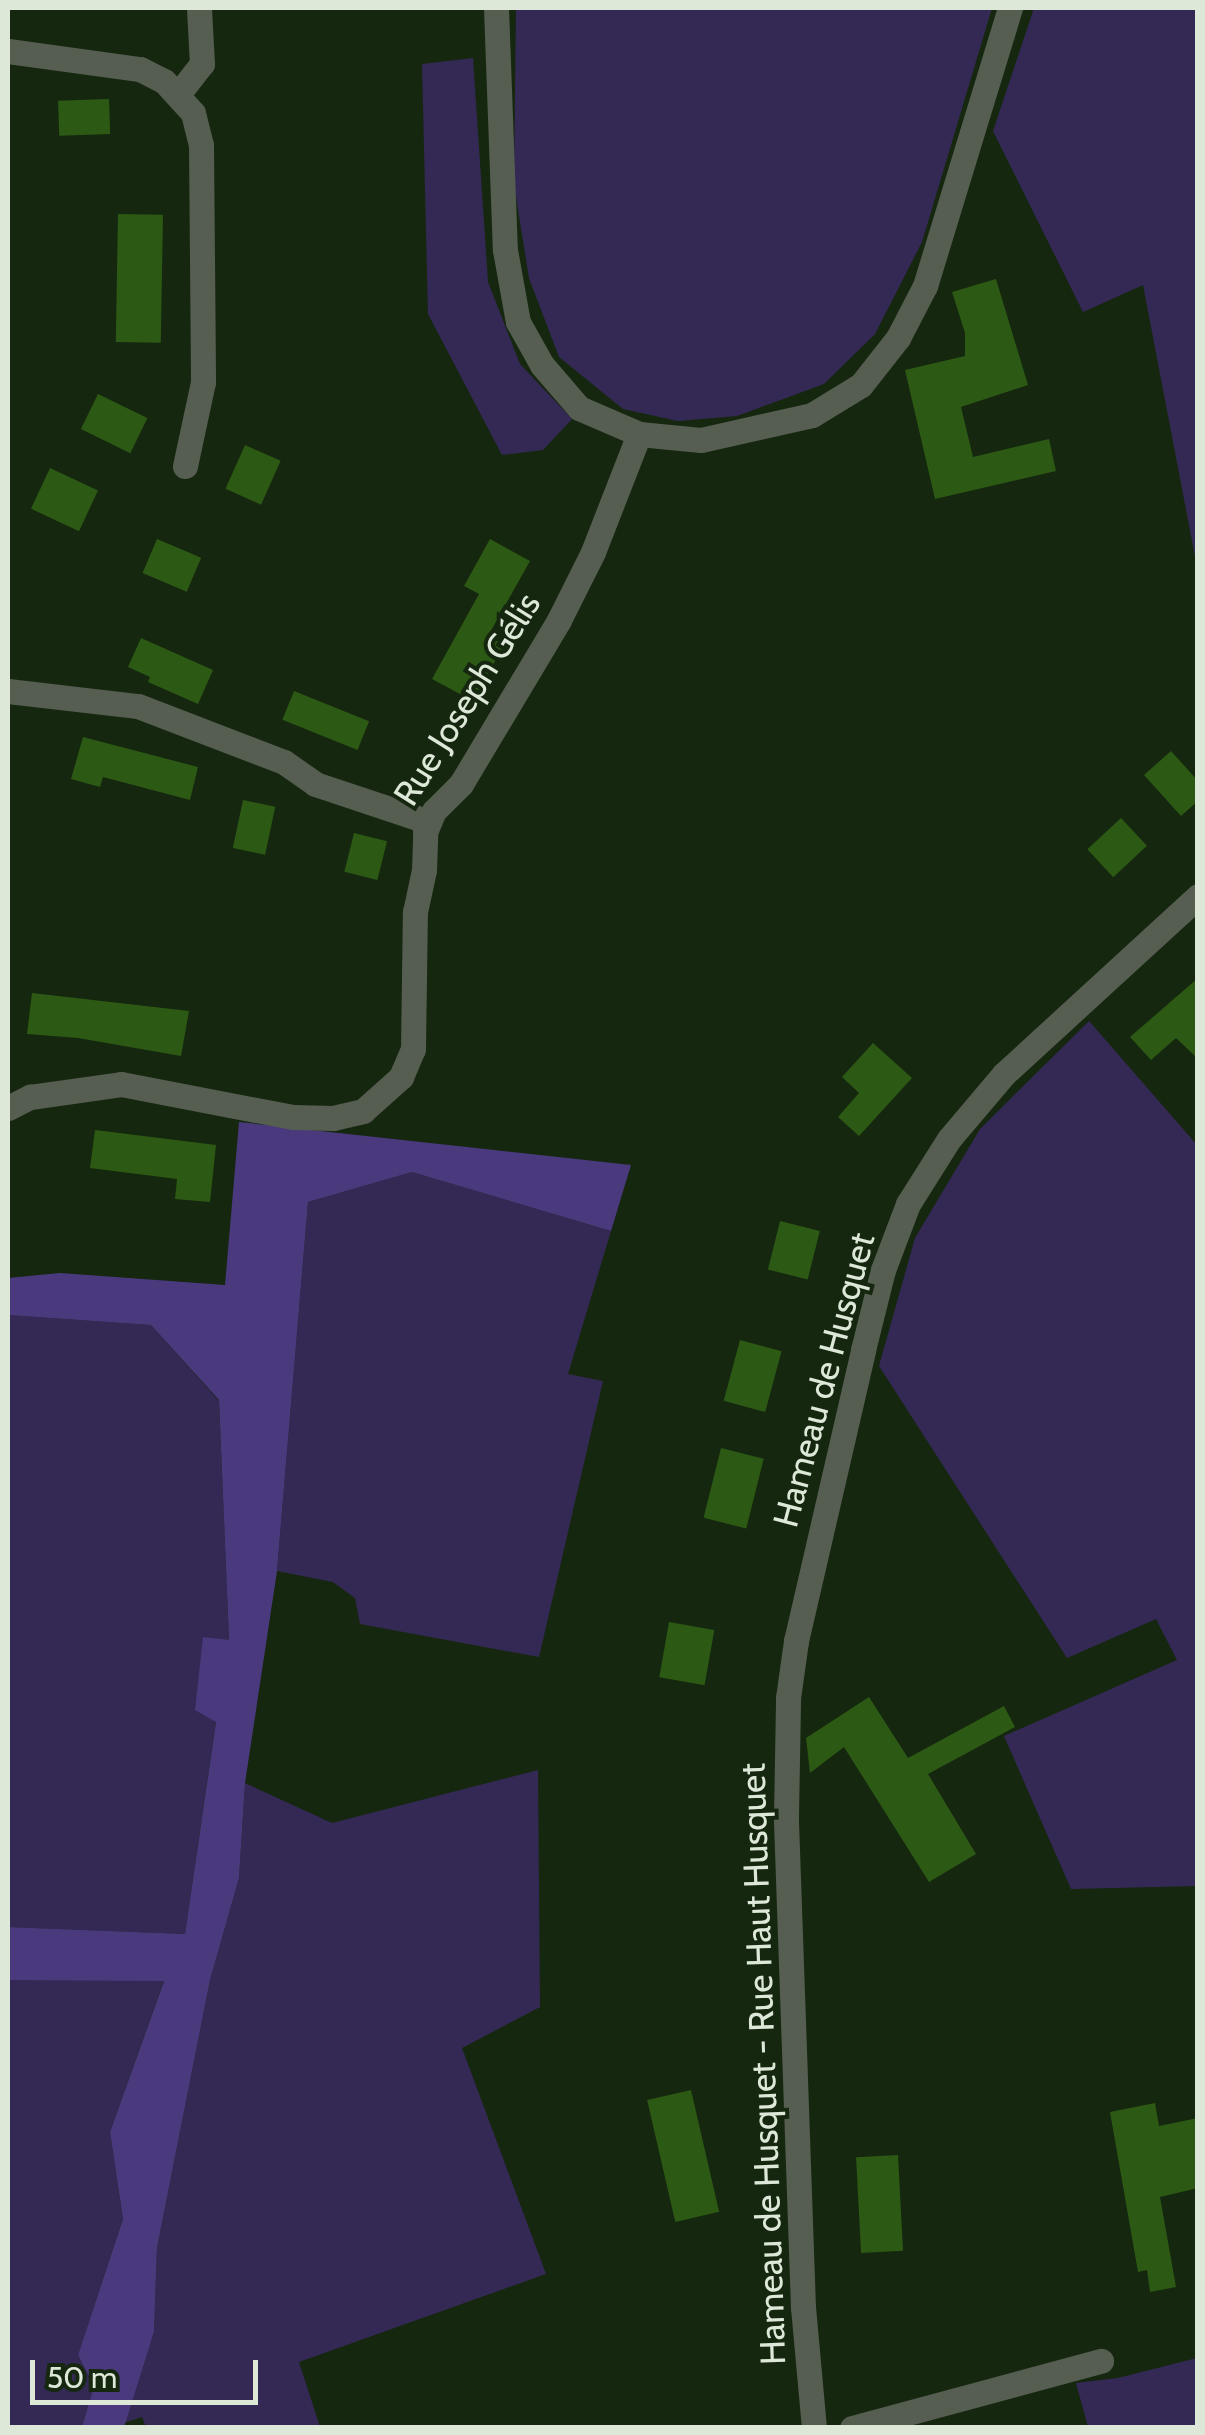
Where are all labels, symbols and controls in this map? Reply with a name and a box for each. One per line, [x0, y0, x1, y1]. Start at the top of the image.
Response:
street label: Rue Joseph Gélis [385, 585, 549, 813]
street label: Hameau de Husquet [765, 1228, 883, 1532]
street label: Hameau de Husquet - Rue Haut Husquet [732, 1762, 794, 2366]
scale bar [35, 2340, 262, 2402]
text: 50 m [47, 2359, 117, 2396]

